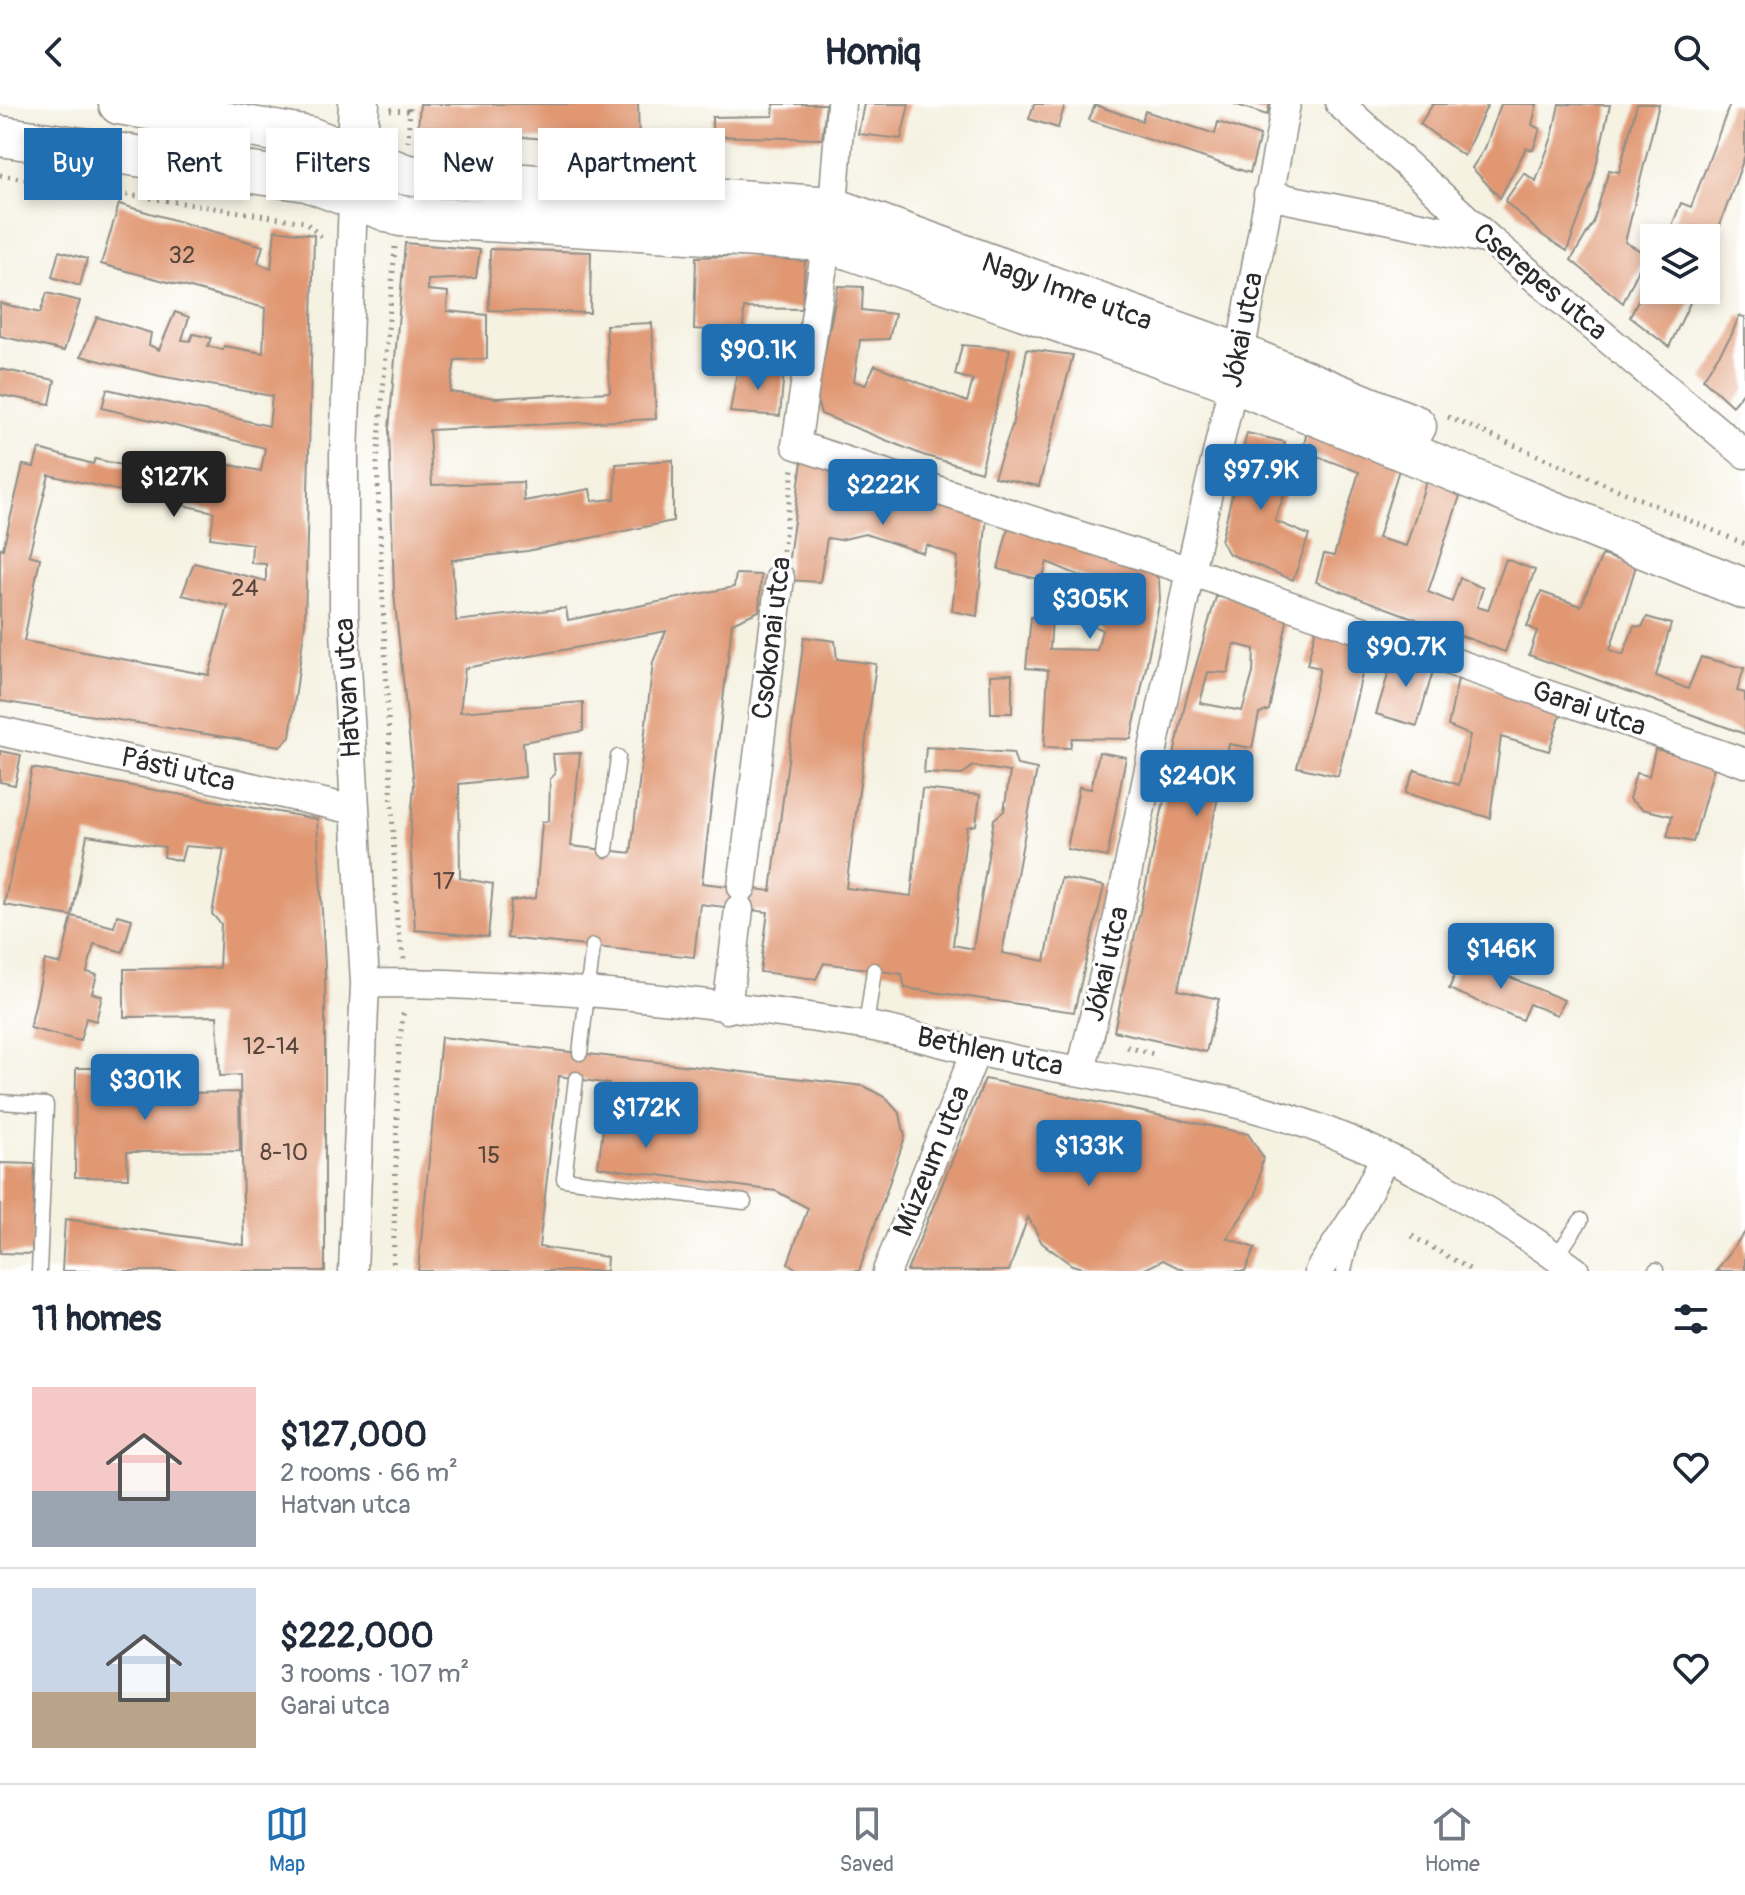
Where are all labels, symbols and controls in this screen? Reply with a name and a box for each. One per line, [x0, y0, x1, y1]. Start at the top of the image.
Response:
icon: back [32, 30, 76, 74]
text: Homiq [824, 30, 921, 75]
icon: search [1669, 30, 1713, 74]
chip: Buy [24, 128, 122, 200]
chip: Rent [138, 128, 250, 200]
chip: Filters [266, 128, 398, 200]
chip: New [414, 128, 522, 200]
chip: Apartment [538, 128, 725, 200]
street label: Cserepes utca [1466, 216, 1614, 348]
map controls [1640, 224, 1720, 304]
button: layers [1640, 224, 1720, 304]
house number: 32 [169, 241, 195, 270]
street label: Nagy Imre utca [977, 245, 1157, 339]
street label: Jókai utca [1215, 269, 1271, 391]
pin: $90.1K [693, 324, 823, 392]
text: $90.1K [720, 334, 796, 366]
pin: $97.9K [1196, 444, 1326, 512]
pin: $127K [118, 451, 230, 519]
text: $97.9K [1223, 454, 1299, 486]
pin: $222K [827, 459, 939, 527]
text: $127K [140, 461, 208, 493]
text: $222K [846, 469, 920, 501]
street label: Csokonai utca [745, 555, 799, 721]
pin: $305K [1034, 573, 1146, 641]
house number: 24 [231, 574, 259, 603]
text: $305K [1052, 583, 1128, 615]
street label: Hatvan utca [327, 617, 369, 759]
pin: $90.7K [1341, 621, 1471, 689]
text: $90.7K [1366, 631, 1446, 663]
street label: Garai utca [1527, 673, 1651, 745]
street label: Pásti utca [118, 740, 238, 800]
pin: $240K [1141, 750, 1253, 818]
text: $240K [1158, 760, 1236, 792]
house number: 17 [433, 867, 455, 896]
street label: Jókai utca [1077, 903, 1137, 1025]
pin: $146K [1445, 923, 1557, 991]
text: $146K [1466, 933, 1536, 965]
street label: Bethlen utca [914, 1019, 1066, 1085]
house number: 12-14 [243, 1032, 299, 1061]
pin: $301K [89, 1054, 201, 1122]
text: $301K [109, 1064, 181, 1096]
street label: Múzeum utca [886, 1080, 978, 1242]
pin: $172K [590, 1082, 702, 1150]
text: $172K [612, 1092, 680, 1124]
pin: $133K [1033, 1120, 1145, 1188]
text: $133K [1055, 1130, 1123, 1162]
house number: 8-10 [260, 1138, 308, 1167]
house number: 15 [478, 1141, 500, 1170]
icon: filters [1669, 1297, 1713, 1341]
text: 11 homes [32, 1298, 161, 1341]
text: $127,000 [280, 1414, 427, 1457]
icon: home [96, 1419, 192, 1515]
icon: heart [1669, 1445, 1713, 1489]
text: 2 rooms · 66 m² [280, 1457, 458, 1489]
text: Hatvan utca [280, 1489, 410, 1521]
text: $222,000 [280, 1615, 434, 1658]
icon: home [96, 1620, 192, 1716]
icon: heart [1669, 1646, 1713, 1690]
text: 3 rooms · 107 m² [280, 1658, 469, 1690]
text: Garai utca [280, 1690, 390, 1722]
tab: Map [265, 1802, 309, 1878]
tab: Saved [839, 1802, 894, 1878]
tab: Home [1424, 1802, 1480, 1878]

